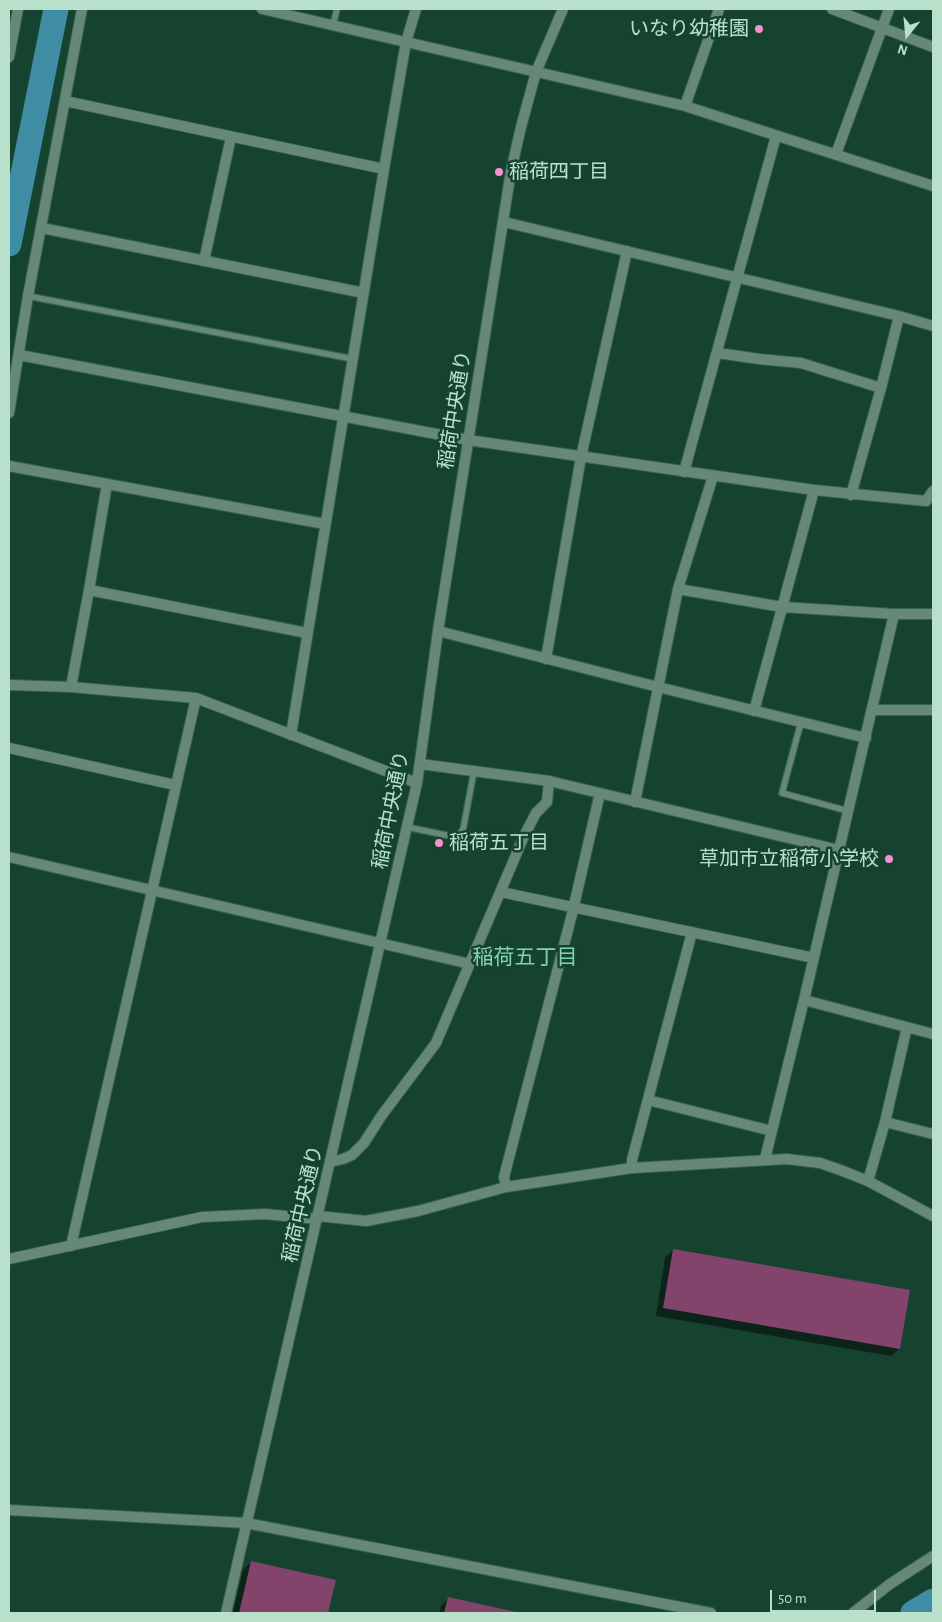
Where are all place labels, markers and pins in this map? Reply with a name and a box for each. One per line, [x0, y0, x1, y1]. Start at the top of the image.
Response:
place label: いなり幼稚園 [629, 17, 749, 41]
marker: いなり幼稚園 [753, 23, 765, 35]
place label: 稲荷四丁目 [509, 160, 609, 184]
marker: 稲荷四丁目 [493, 166, 505, 178]
place label: 稲荷五丁目 [449, 831, 549, 855]
marker: 稲荷五丁目 [433, 837, 445, 849]
place label: 草加市立稲荷小学校 [699, 847, 879, 871]
marker: 草加市立稲荷小学校 [883, 853, 895, 865]

